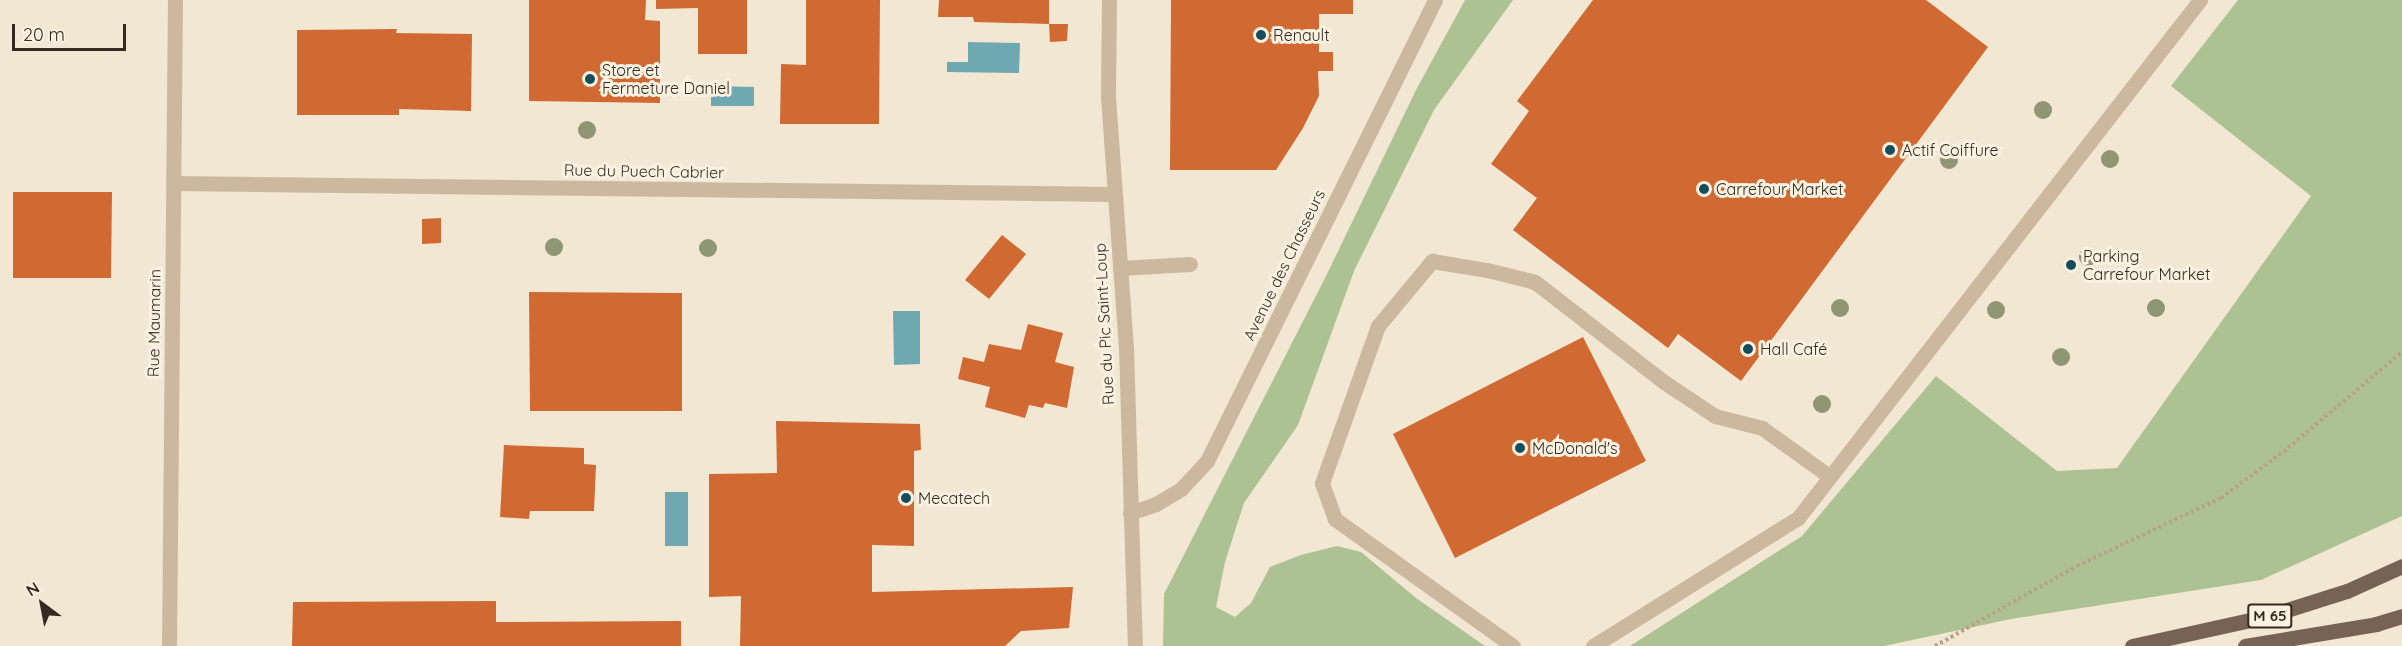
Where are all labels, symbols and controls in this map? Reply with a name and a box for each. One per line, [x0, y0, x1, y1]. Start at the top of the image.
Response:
scale bar [15, 12, 129, 50]
text: 20 m [23, 23, 65, 46]
place label: Renault [1273, 25, 1330, 45]
marker: Renault [1254, 28, 1268, 42]
place label: Store et Fermeture Daniel [602, 60, 730, 98]
marker: Store et Fermeture Daniel [583, 72, 597, 86]
place label: Actif Coiffure [1902, 140, 1999, 160]
marker: Actif Coiffure [1883, 143, 1897, 157]
street label: Rue du Puech Cabrier [564, 160, 724, 182]
place label: Carrefour Market [1716, 179, 1843, 199]
marker: Carrefour Market [1697, 182, 1711, 196]
street label: Avenue des Chasseurs [1239, 186, 1329, 344]
street label: Rue du Pic Saint-Loup [1090, 243, 1118, 405]
place label: Parking Carrefour Market [2083, 246, 2210, 284]
marker: Parking Carrefour Market [2064, 258, 2078, 272]
street label: Rue Maumarin [143, 269, 165, 377]
place label: Hall Café [1760, 339, 1827, 359]
marker: Hall Café [1741, 342, 1755, 356]
place label: McDonald's [1532, 438, 1618, 458]
marker: McDonald's [1513, 441, 1527, 455]
place label: Mecatech [918, 488, 990, 508]
marker: Mecatech [899, 491, 913, 505]
north arrow [12, 574, 72, 634]
text: N [22, 577, 43, 600]
road number: M 65 [2246, 604, 2294, 628]

